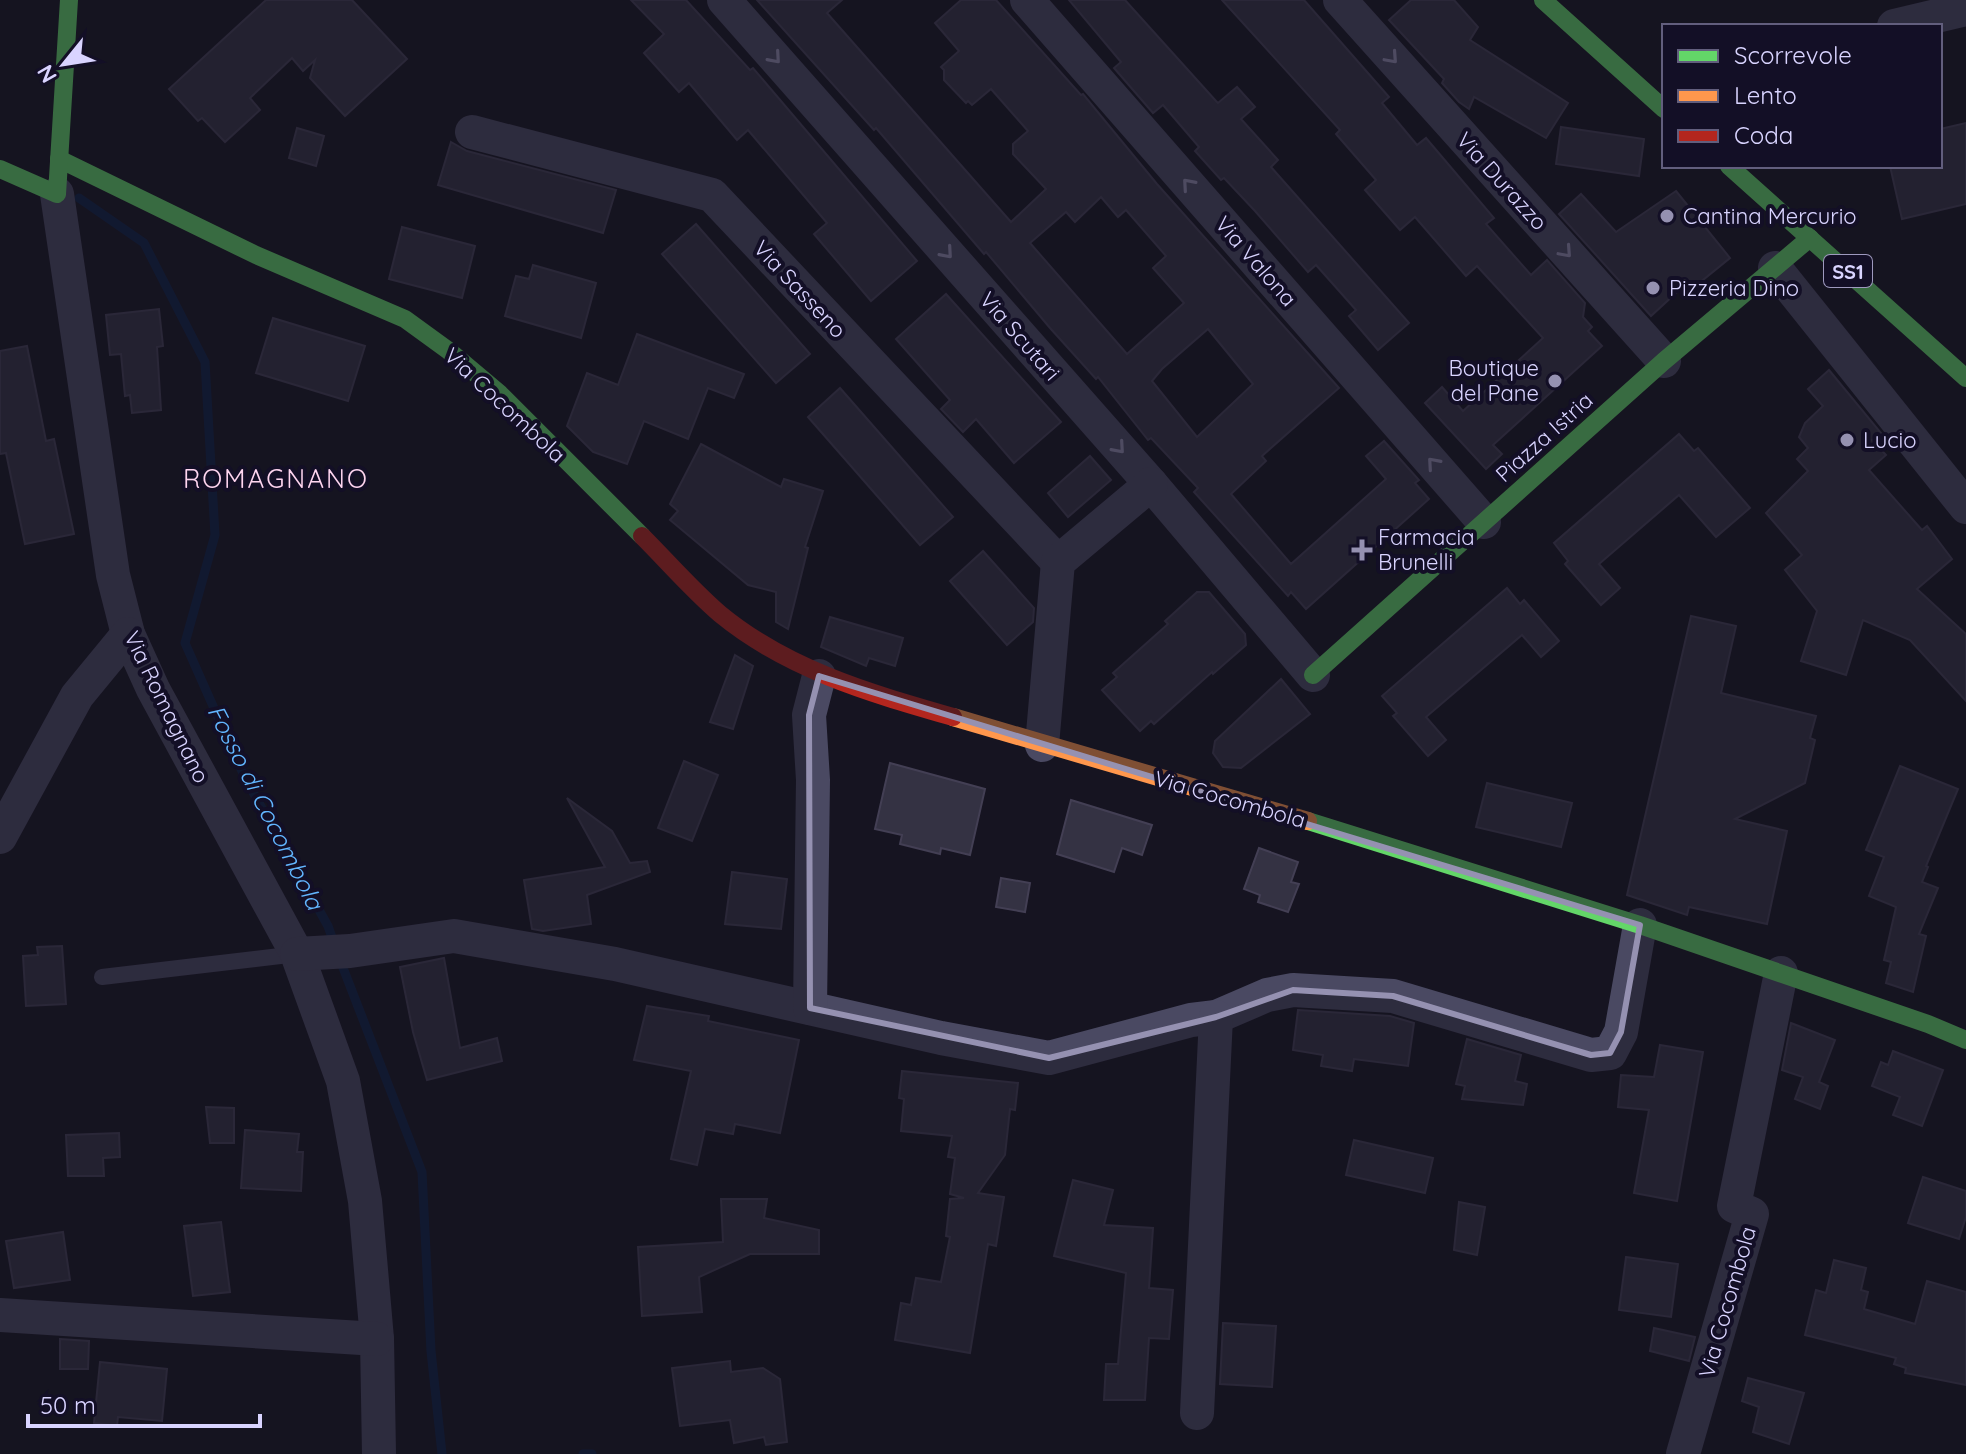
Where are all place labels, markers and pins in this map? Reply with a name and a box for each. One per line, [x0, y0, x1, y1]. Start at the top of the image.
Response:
place label: Cantina Mercurio [1683, 202, 1857, 230]
marker: Cantina Mercurio [1658, 207, 1676, 225]
place label: Pizzeria Dino [1669, 274, 1799, 302]
marker: Pizzeria Dino [1644, 279, 1662, 297]
place label: Boutique del Pane [1448, 354, 1539, 407]
marker: Boutique del Pane [1546, 372, 1564, 390]
place label: Lucio [1863, 426, 1917, 454]
marker: Lucio [1838, 431, 1856, 449]
place label: Farmacia Brunelli [1378, 523, 1475, 576]
marker: Farmacia Brunelli [1353, 541, 1371, 559]

